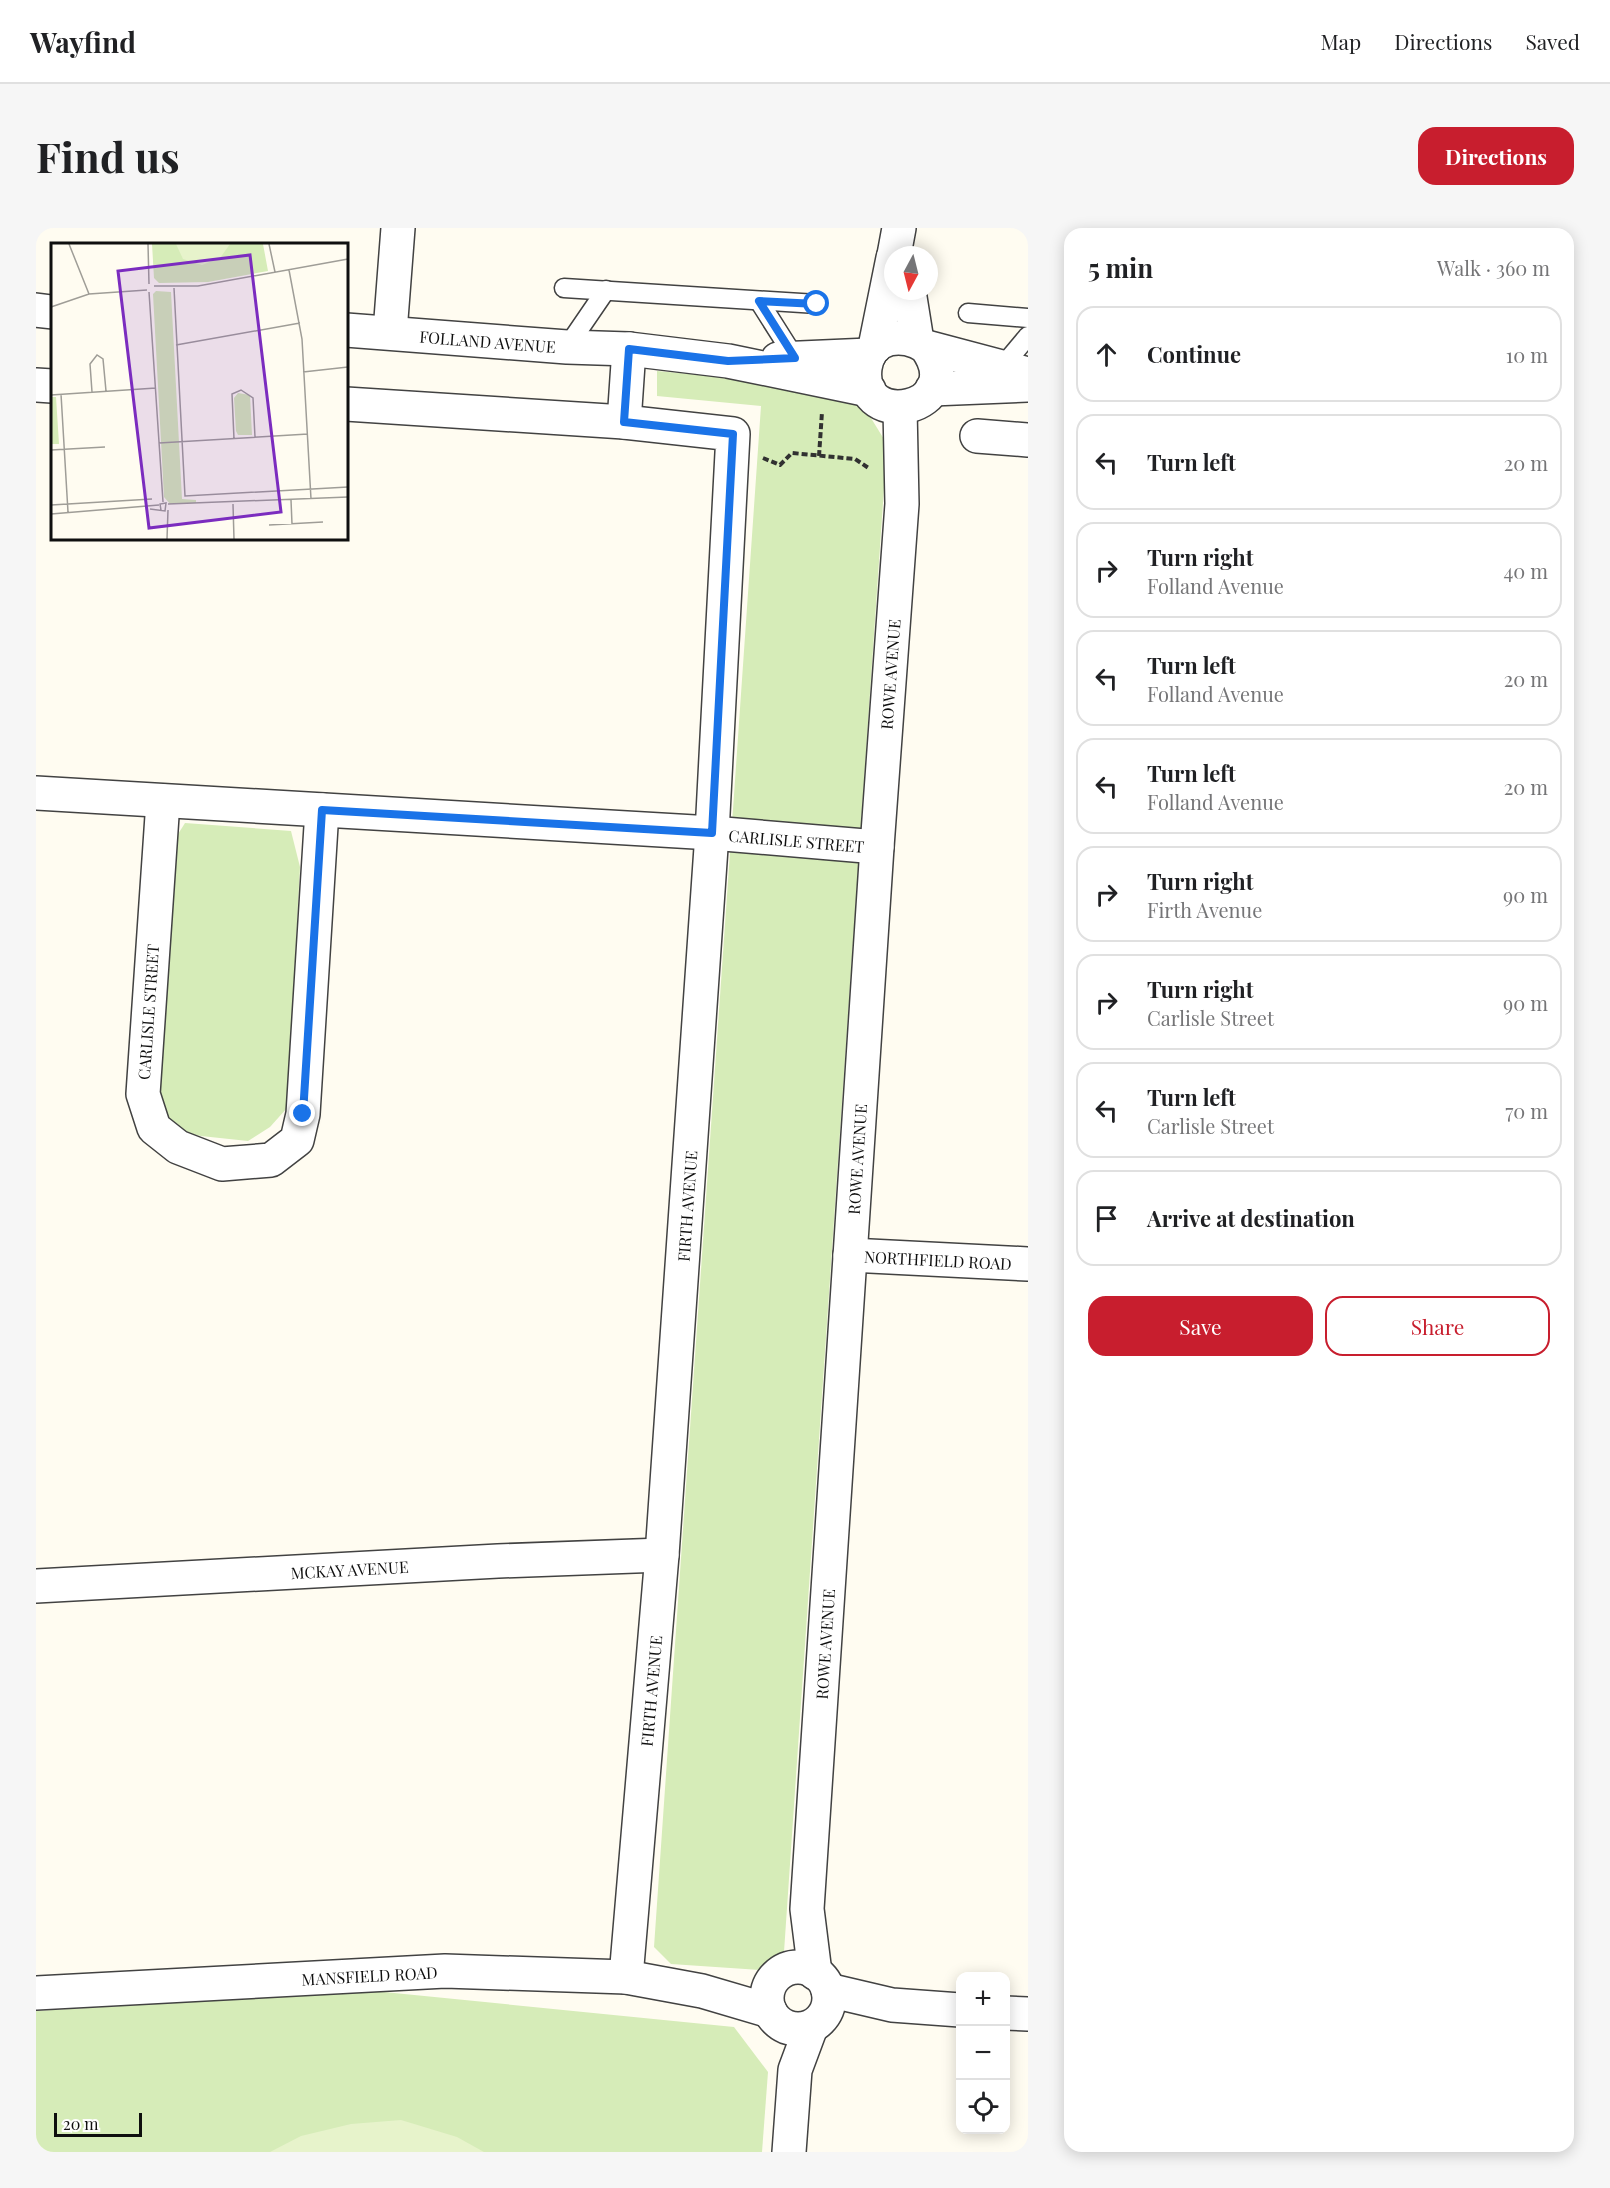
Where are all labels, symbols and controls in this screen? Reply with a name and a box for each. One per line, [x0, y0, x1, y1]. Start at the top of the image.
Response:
text: Wayfind [30, 23, 136, 60]
text: Map [1320, 27, 1361, 55]
text: Directions [1394, 27, 1492, 55]
text: Saved [1525, 27, 1580, 55]
button: Directions [1418, 127, 1574, 185]
text: Find us [36, 128, 180, 184]
inset map [51, 243, 348, 540]
north arrow [884, 246, 938, 300]
text: 5 min [1088, 250, 1153, 285]
text: Walk · 360 m [1437, 254, 1550, 281]
route start [803, 290, 829, 316]
street label: FOLLAND AVENUE [419, 325, 557, 357]
icon: ahead [1090, 338, 1123, 371]
text: Continue [1147, 339, 1241, 369]
text: 10 m [1506, 341, 1548, 368]
icon: left [1090, 446, 1123, 479]
text: Turn left [1147, 447, 1236, 477]
text: 20 m [1504, 449, 1548, 476]
text: Turn right [1147, 542, 1253, 572]
icon: right [1090, 554, 1123, 587]
text: 40 m [1503, 557, 1548, 584]
text: Folland Avenue [1147, 572, 1284, 599]
street label: ROWE AVENUE [875, 618, 904, 730]
text: Turn left [1147, 650, 1236, 680]
icon: left [1090, 662, 1123, 695]
text: 20 m [1504, 665, 1548, 692]
text: Folland Avenue [1147, 680, 1284, 707]
text: Turn left [1147, 758, 1236, 788]
icon: left [1090, 770, 1123, 803]
text: 20 m [1504, 773, 1548, 800]
text: Folland Avenue [1147, 788, 1284, 815]
street label: CARLISLE STREET [728, 824, 865, 856]
text: Turn right [1147, 866, 1253, 896]
icon: right [1090, 878, 1123, 911]
text: 90 m [1503, 881, 1548, 908]
text: Firth Avenue [1147, 896, 1262, 923]
street label: CARLISLE STREET [133, 943, 163, 1081]
text: Turn right [1147, 974, 1253, 1004]
icon: right [1090, 986, 1123, 1019]
text: 90 m [1503, 989, 1548, 1016]
text: Carlisle Street [1147, 1004, 1274, 1031]
text: Turn left [1147, 1082, 1236, 1112]
icon: left [1090, 1094, 1123, 1127]
text: 70 m [1505, 1097, 1548, 1124]
route end [289, 1100, 315, 1126]
street label: ROWE AVENUE [842, 1103, 871, 1215]
text: Carlisle Street [1147, 1112, 1274, 1139]
street label: FIRTH AVENUE [673, 1150, 701, 1262]
icon: arrive [1090, 1202, 1123, 1235]
text: Arrive at destination [1147, 1203, 1355, 1233]
street label: NORTHFIELD ROAD [864, 1245, 1012, 1274]
button: Save [1088, 1296, 1313, 1356]
button: Share [1325, 1296, 1550, 1356]
street label: MCKAY AVENUE [290, 1555, 409, 1583]
street label: ROWE AVENUE [810, 1588, 839, 1700]
street label: FIRTH AVENUE [636, 1635, 666, 1747]
street label: MANSFIELD ROAD [301, 1961, 438, 1989]
map controls [956, 1972, 1010, 2134]
button: + [956, 1972, 1010, 2026]
button: − [956, 2026, 1010, 2080]
button: locate [956, 2080, 1010, 2134]
scale bar [54, 2110, 142, 2138]
text: 20 m [63, 2113, 98, 2134]

